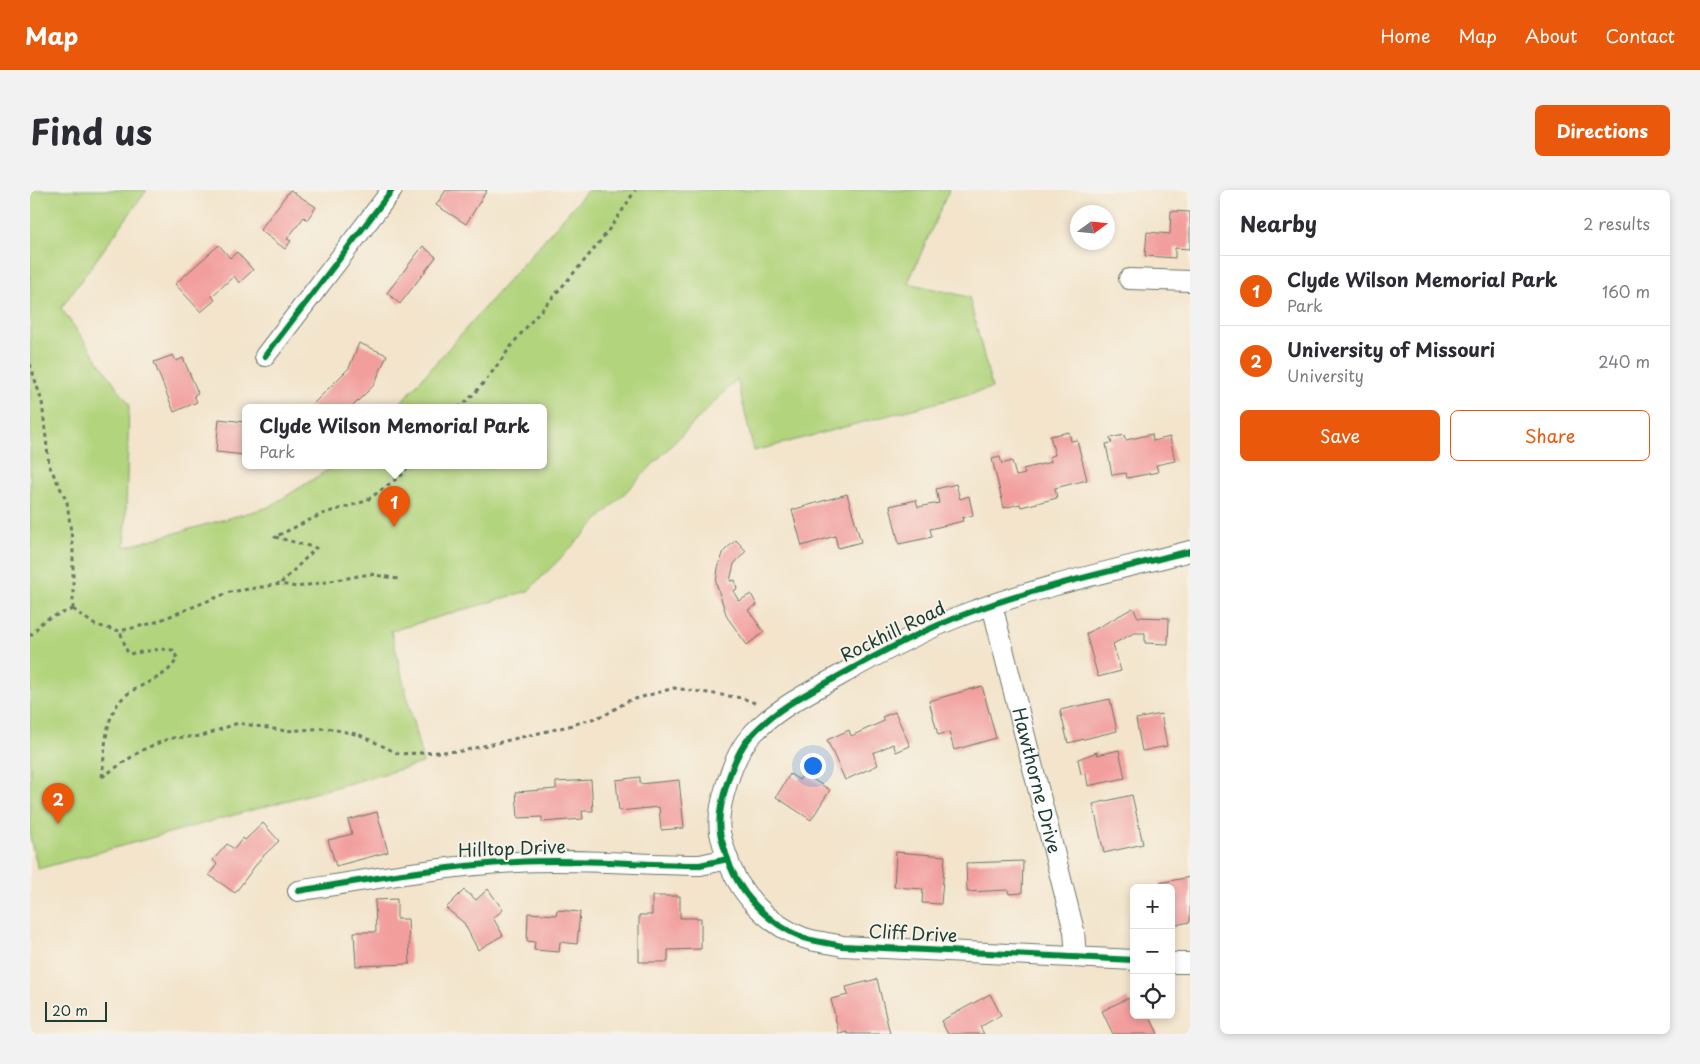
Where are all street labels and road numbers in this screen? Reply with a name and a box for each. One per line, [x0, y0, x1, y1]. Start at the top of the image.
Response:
street label: Rockhill Road [835, 594, 949, 668]
street label: Hawthorne Drive [1006, 704, 1069, 856]
street label: Hilltop Drive [458, 832, 566, 863]
street label: Cliff Drive [868, 917, 958, 948]

